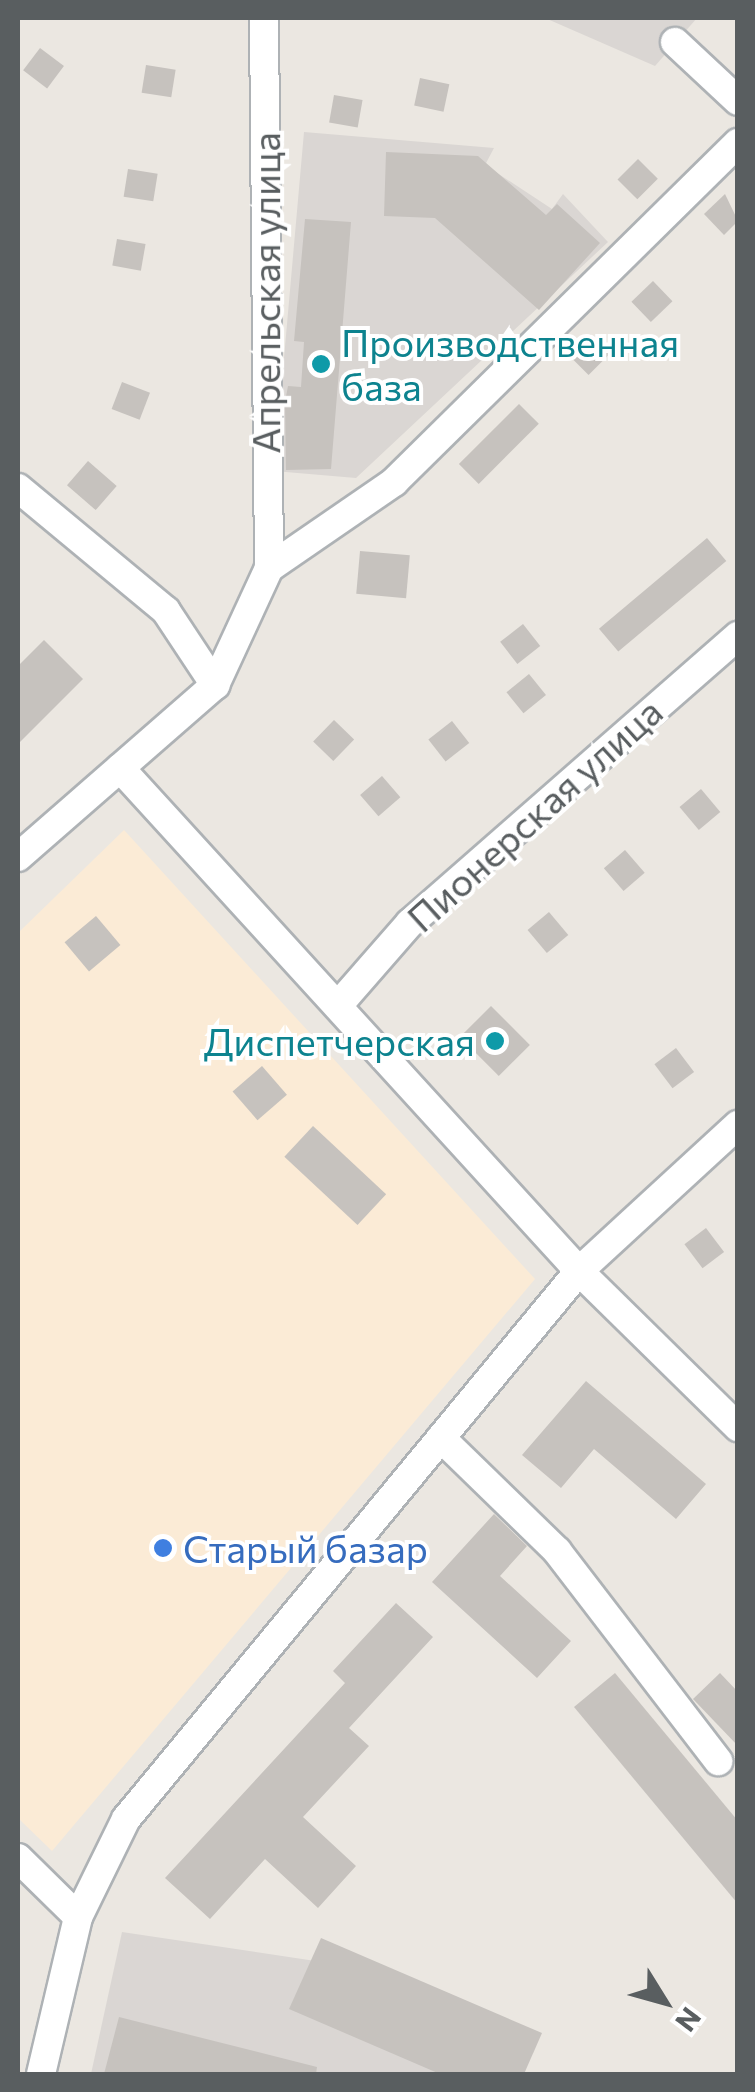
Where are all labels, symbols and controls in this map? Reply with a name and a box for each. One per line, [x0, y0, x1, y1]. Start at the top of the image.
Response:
street label: Апрельская улица [242, 132, 288, 454]
place label: Производственная база [341, 319, 679, 408]
marker: Производственная база [310, 353, 332, 375]
street label: Пионерская улица [397, 688, 671, 940]
place label: Диспетчерская [204, 1018, 475, 1064]
marker: Диспетчерская [484, 1030, 506, 1052]
place label: Старый базар [183, 1525, 428, 1571]
marker: Старый базар [152, 1537, 174, 1559]
north arrow [615, 1952, 715, 2052]
text: N [669, 2001, 709, 2039]

